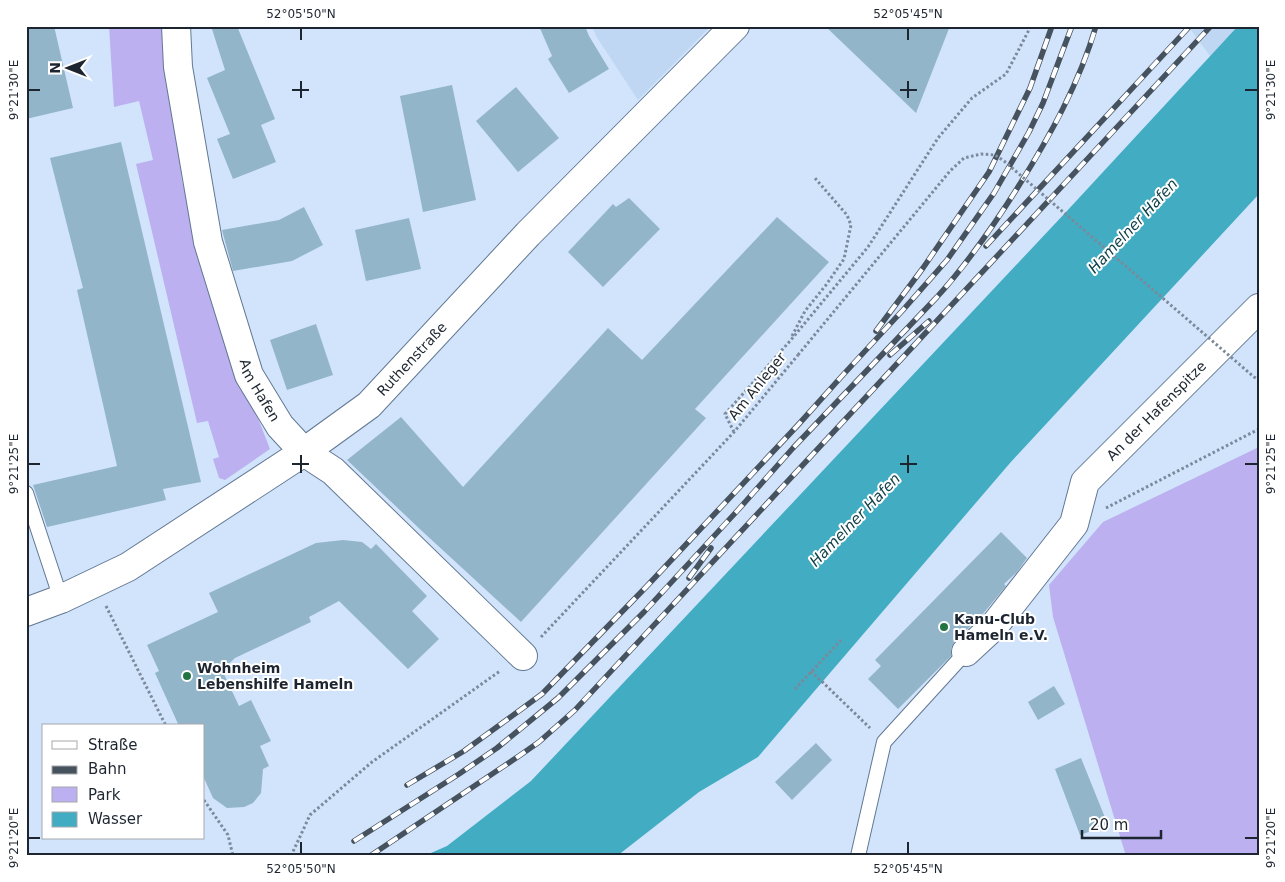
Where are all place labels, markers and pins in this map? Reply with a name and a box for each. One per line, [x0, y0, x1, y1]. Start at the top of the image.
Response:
place label: Kanu-Club Hameln e.V. [954, 611, 1048, 643]
marker: Kanu-Club Hameln e.V. [938, 621, 950, 633]
place label: Wohnheim Lebenshilfe Hameln [197, 660, 353, 692]
marker: Wohnheim Lebenshilfe Hameln [181, 670, 193, 682]

